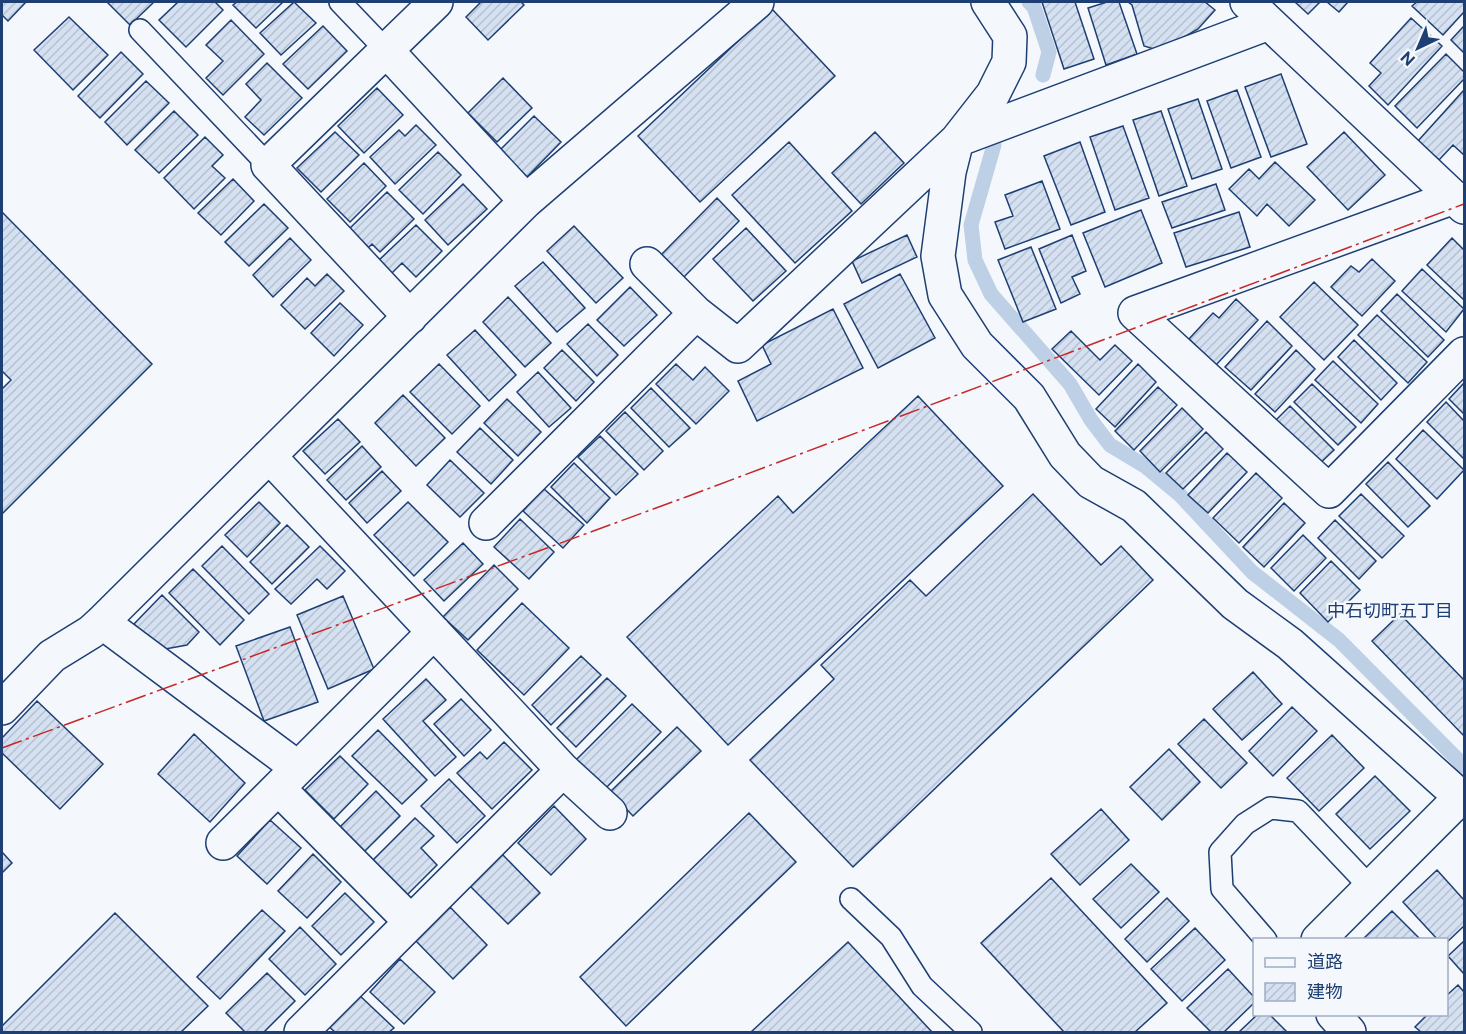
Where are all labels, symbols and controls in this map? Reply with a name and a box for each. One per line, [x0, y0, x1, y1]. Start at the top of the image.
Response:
north arrow [1388, 18, 1448, 78]
text: N [1397, 47, 1419, 70]
district label: 中石切町五丁目 [1327, 600, 1453, 621]
legend [1253, 938, 1448, 1016]
text: 道路 [1307, 951, 1343, 972]
text: 建物 [1307, 981, 1343, 1002]

